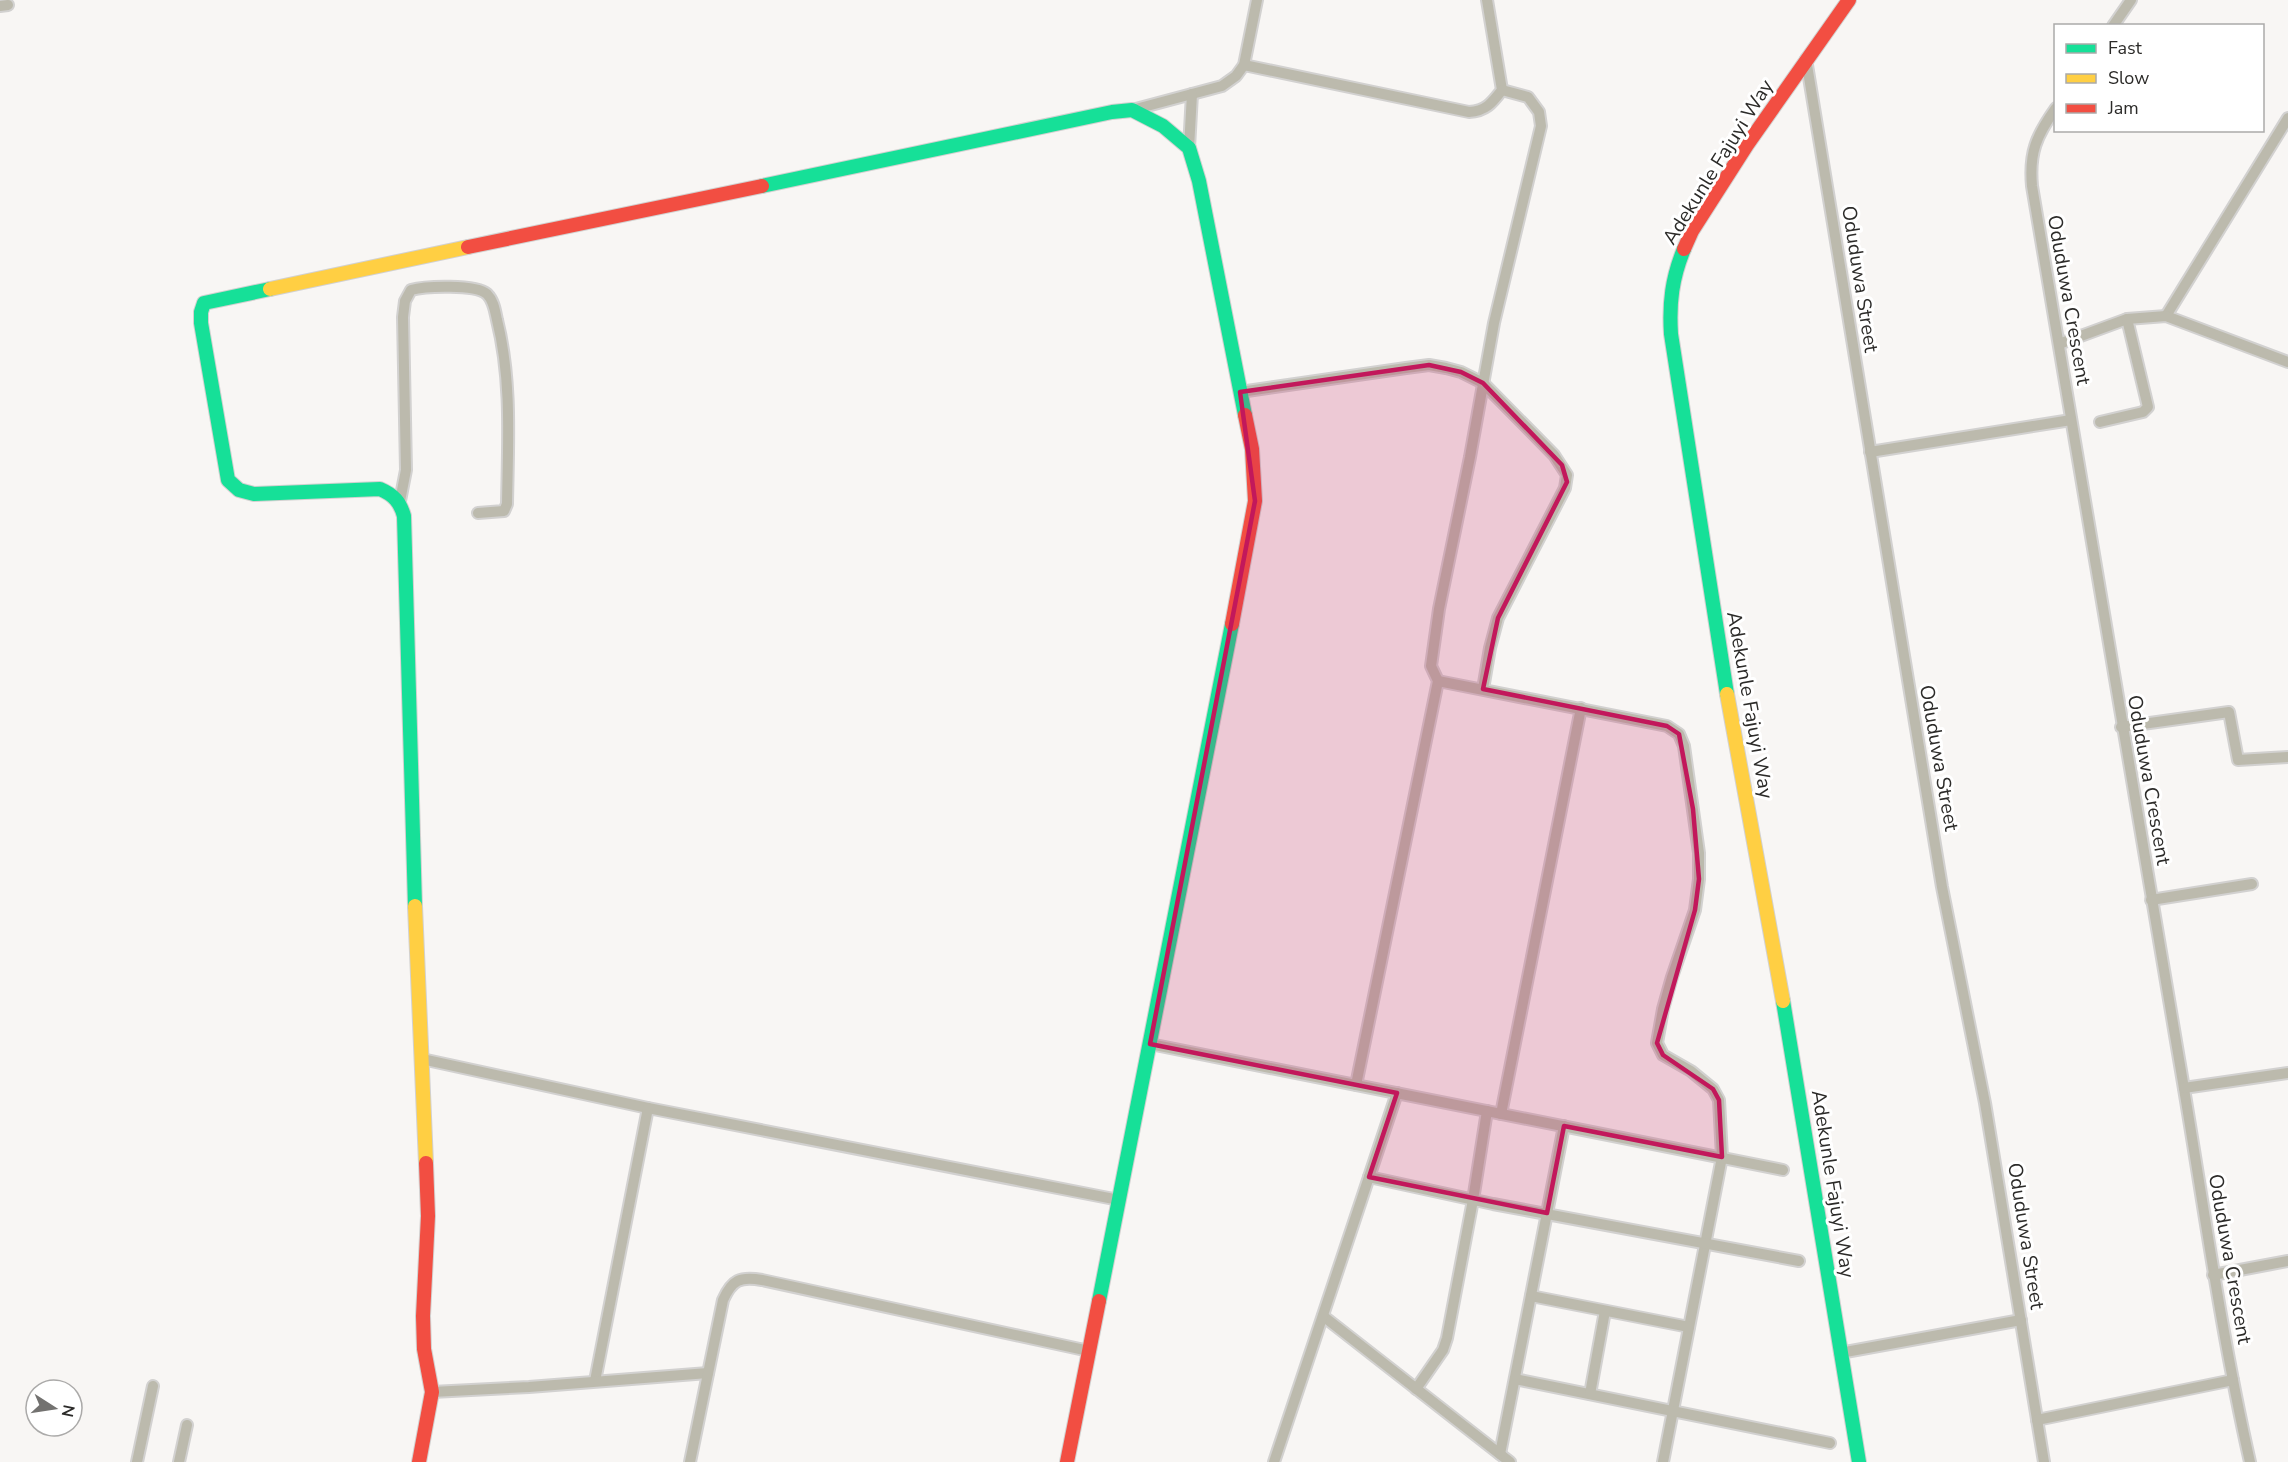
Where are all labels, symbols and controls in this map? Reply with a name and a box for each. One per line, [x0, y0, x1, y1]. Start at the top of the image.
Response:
legend [2054, 24, 2264, 132]
text: Fast [2108, 36, 2143, 60]
text: Slow [2108, 66, 2149, 90]
street label: Adekunle Fajuyi Way [1656, 74, 1780, 250]
text: Jam [2107, 96, 2139, 120]
street label: Oduduwa Street [1835, 204, 1885, 355]
street label: Oduduwa Crescent [2041, 213, 2097, 388]
street label: Adekunle Fajuyi Way [1720, 609, 1780, 801]
street label: Oduduwa Street [1913, 683, 1965, 834]
street label: Oduduwa Crescent [2121, 693, 2177, 868]
street label: Adekunle Fajuyi Way [1805, 1088, 1861, 1281]
street label: Oduduwa Street [2001, 1161, 2051, 1312]
street label: Oduduwa Crescent [2202, 1172, 2258, 1347]
north arrow [24, 1378, 84, 1438]
text: N [56, 1403, 80, 1419]

